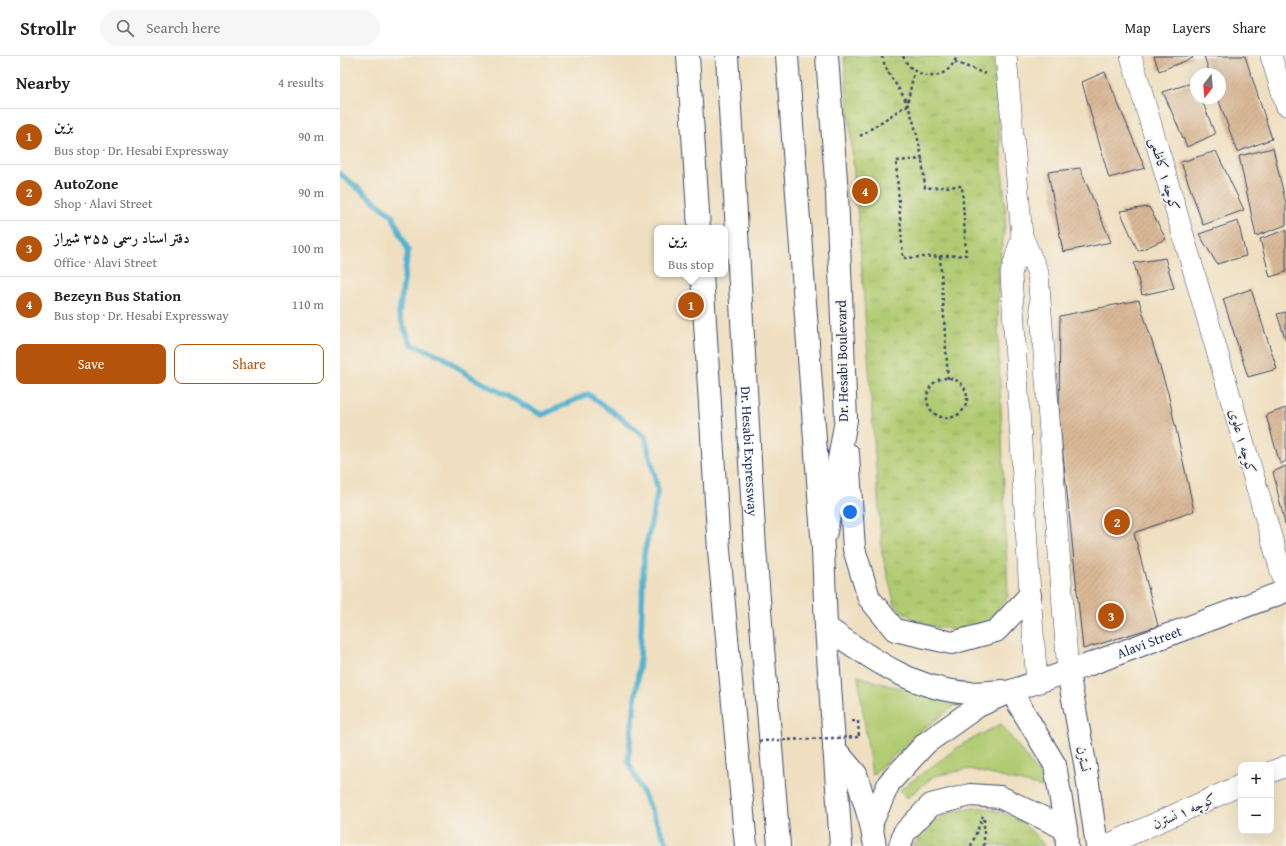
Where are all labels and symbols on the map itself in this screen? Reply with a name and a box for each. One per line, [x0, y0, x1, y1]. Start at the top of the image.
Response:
north arrow [1190, 68, 1226, 104]
street label: کوچه ۱ کاظمی [1145, 135, 1185, 213]
pin: 4 [852, 176, 878, 206]
pin: 1 [678, 290, 704, 320]
street label: Dr. Hesabi Boulevard [831, 300, 853, 422]
street label: Dr. Hesabi Expressway [736, 386, 763, 517]
street label: کوچه ۱ علوی [1224, 406, 1262, 476]
your location [840, 502, 860, 522]
pin: 2 [1104, 507, 1130, 537]
pin: 3 [1098, 601, 1124, 631]
street label: Alavi Street [1114, 621, 1185, 663]
street label: نسترن [1072, 745, 1096, 773]
street label: کوچه ۱ نسترن [1149, 788, 1219, 834]

